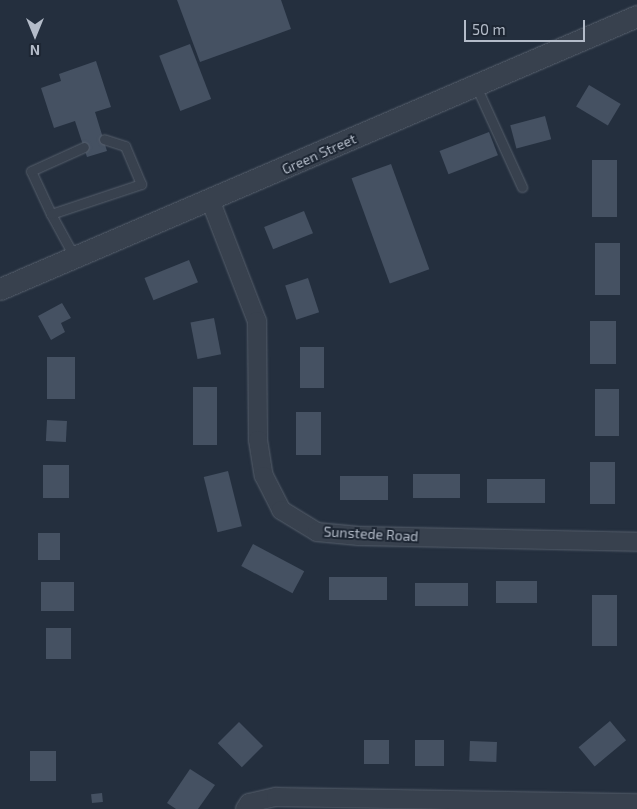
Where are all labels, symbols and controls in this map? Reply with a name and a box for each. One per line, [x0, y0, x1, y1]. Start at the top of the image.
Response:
north arrow [10, 10, 60, 60]
scale bar [467, 10, 588, 42]
text: 50 m [472, 20, 506, 38]
text: N [30, 42, 40, 59]
street label: Green Street [279, 130, 359, 178]
street label: Sunstede Road [323, 523, 419, 545]

